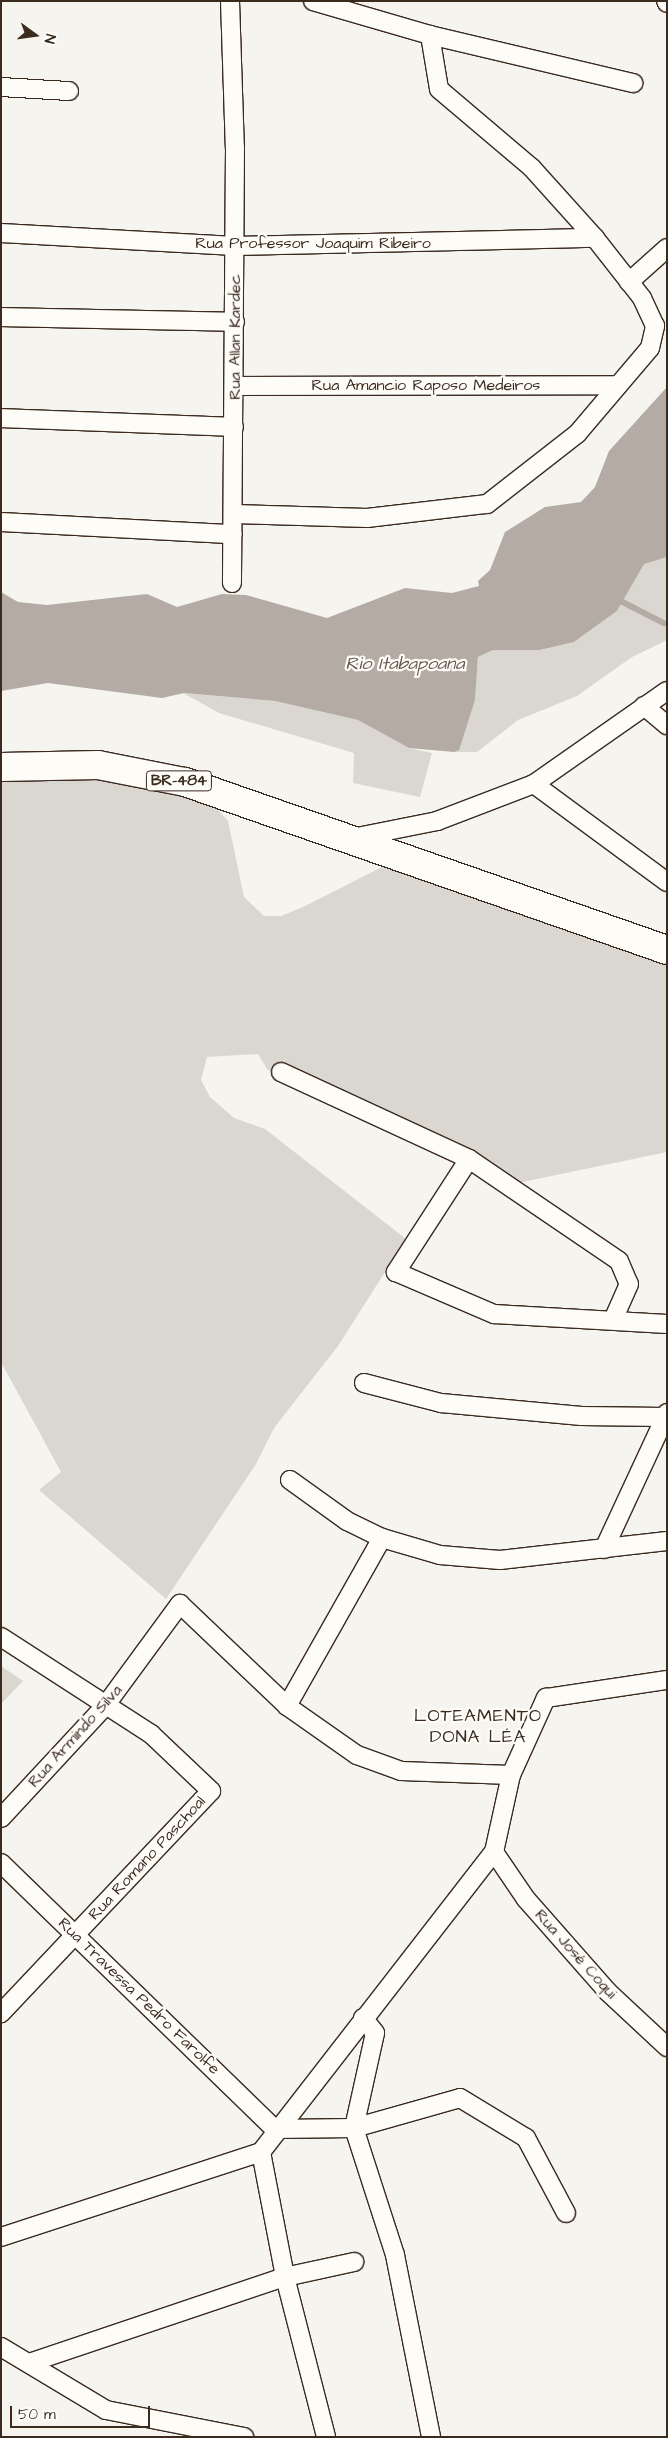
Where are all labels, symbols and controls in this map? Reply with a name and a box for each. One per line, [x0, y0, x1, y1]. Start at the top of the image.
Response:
north arrow [10, 10, 60, 60]
text: N [39, 32, 60, 45]
street label: Rua Professor Joaquim Ribeiro [195, 233, 431, 253]
street label: Rua Allan Kardec [225, 274, 245, 400]
street label: Rua Amancio Raposo Medeiros [312, 375, 540, 395]
water label: Rio Itabapoana [346, 653, 464, 675]
road number: BR-484 [145, 768, 213, 794]
street label: Rua Armindo Silva [24, 1681, 126, 1791]
district label: LOTEAMENTO DONA LÉA [413, 1706, 543, 1748]
street label: Rua Romano Paschoal [85, 1792, 209, 1924]
street label: Rua José Coqui [531, 1905, 621, 2003]
street label: Rua Travessa Pedro Farolfe [54, 1914, 224, 2078]
scale bar [12, 2396, 152, 2428]
text: 50 m [18, 2404, 56, 2425]

